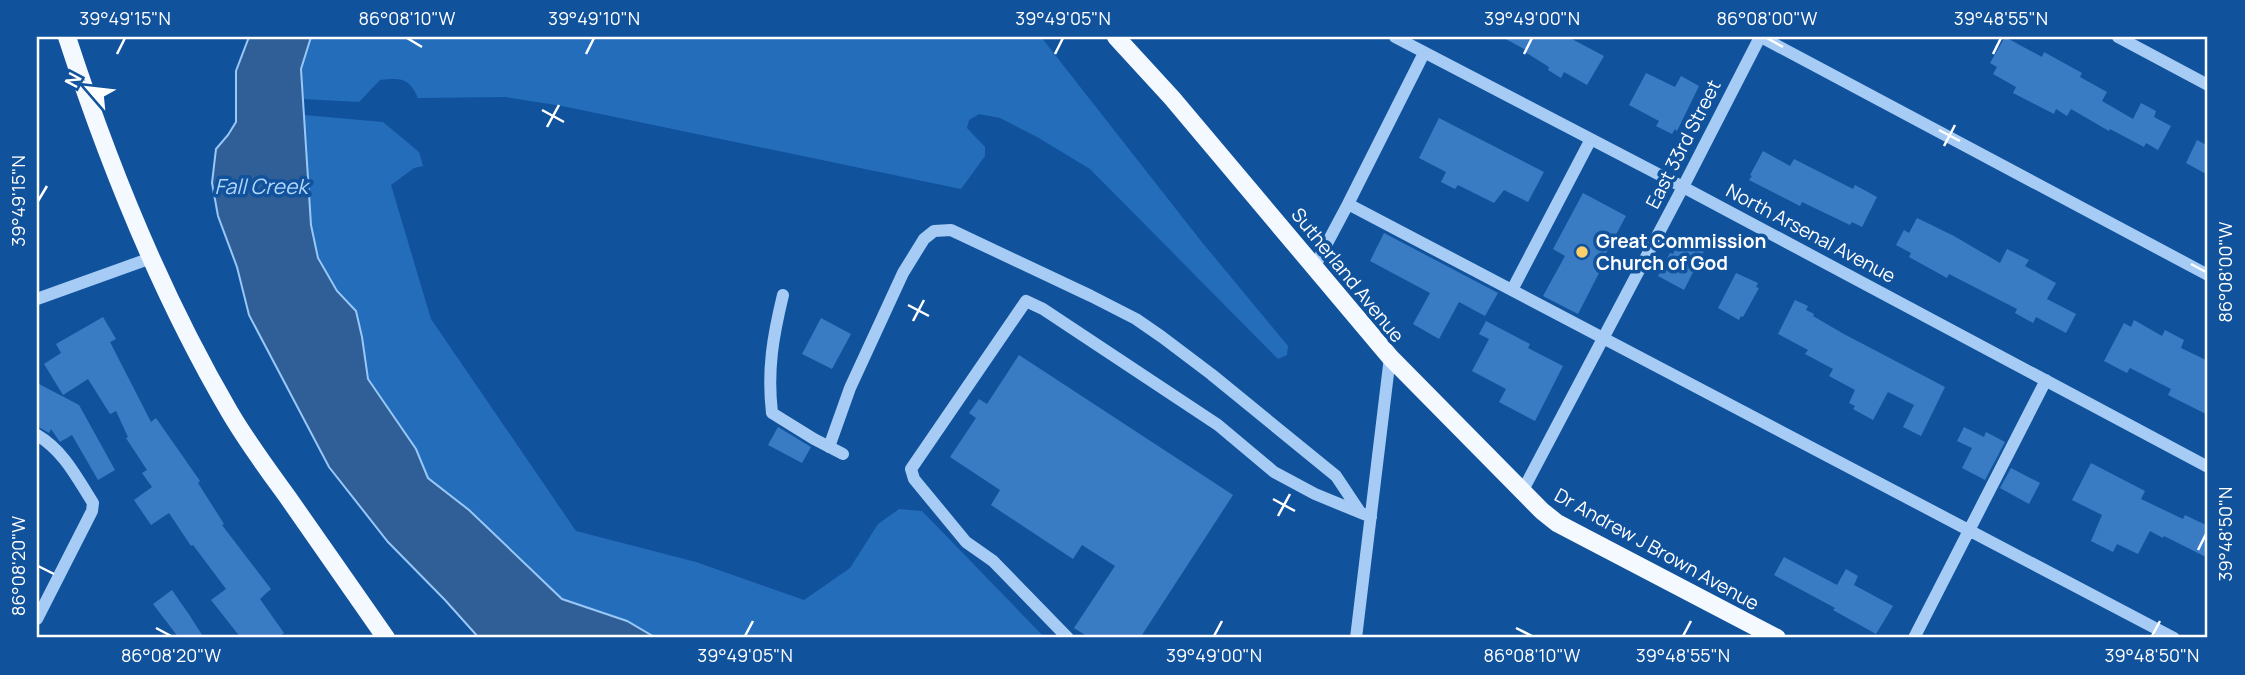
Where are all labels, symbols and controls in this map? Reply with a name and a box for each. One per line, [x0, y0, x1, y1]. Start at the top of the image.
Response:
text: 39°49'15"N [79, 6, 171, 30]
text: 86°08'10"W [359, 6, 456, 30]
text: 39°49'10"N [548, 6, 640, 30]
text: 39°49'05"N [1015, 6, 1111, 30]
text: 39°49'00"N [1484, 6, 1580, 30]
text: 86°08'00"W [1717, 6, 1818, 30]
text: 39°48'55"N [1954, 6, 2048, 30]
north arrow [52, 52, 122, 122]
text: N [58, 68, 88, 92]
street label: East 33rd Street [1639, 75, 1727, 213]
text: 39°49'15"N [6, 155, 30, 247]
water label: Fall Creek [214, 172, 310, 200]
street label: North Arsenal Avenue [1722, 177, 1900, 289]
street label: Sutherland Avenue [1286, 202, 1410, 348]
text: 86°08'00"W [2213, 221, 2237, 322]
place label: Great Commission Church of God [1596, 228, 1766, 276]
marker: Great Commission Church of God [1574, 244, 1590, 260]
street label: Dr Andrew J Brown Avenue [1550, 482, 1764, 616]
text: 39°48'50"N [2213, 487, 2237, 581]
text: 86°08'20"W [6, 516, 30, 616]
text: 86°08'20"W [121, 643, 221, 667]
text: 39°49'05"N [697, 643, 793, 667]
text: 39°49'00"N [1166, 643, 1262, 667]
text: 86°08'10"W [1484, 643, 1581, 667]
text: 39°48'55"N [1636, 643, 1730, 667]
text: 39°48'50"N [2105, 643, 2199, 667]

